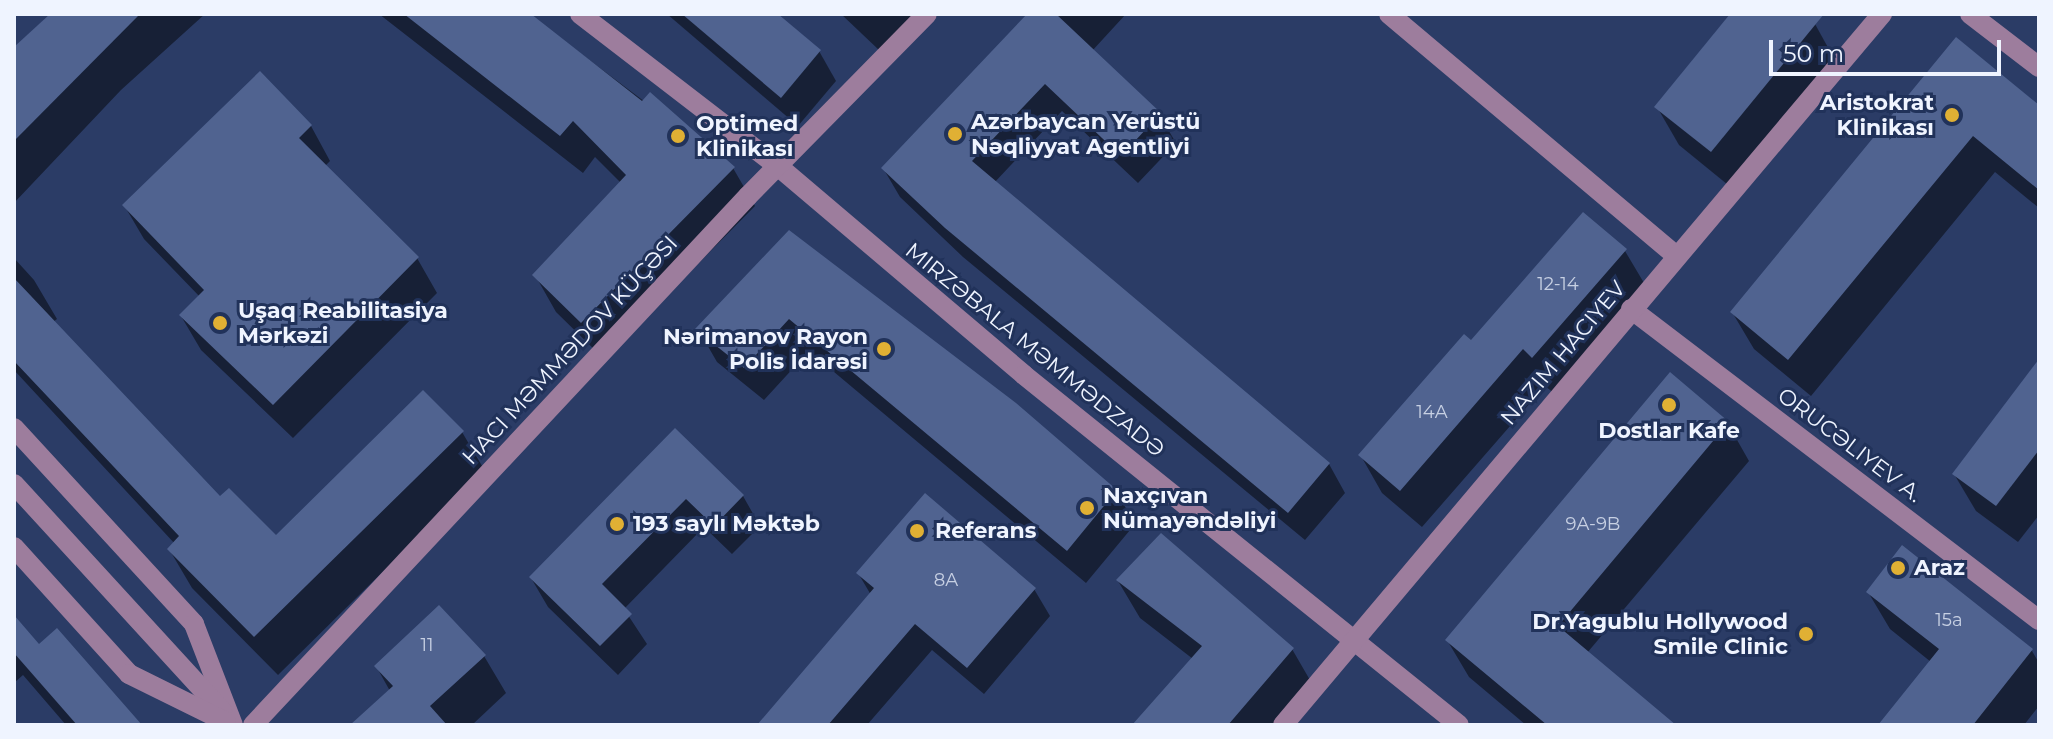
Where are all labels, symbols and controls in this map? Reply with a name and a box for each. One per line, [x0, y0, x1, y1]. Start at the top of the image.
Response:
scale bar [1773, 24, 2005, 74]
text: 50 m [1783, 39, 1844, 68]
place label: Aristokrat Klinikası [1820, 89, 1934, 140]
marker: Aristokrat Klinikası [1941, 104, 1963, 126]
place label: Azərbaycan Yerüstü Nəqliyyat Agentliyi [971, 108, 1200, 160]
place label: Optimed Klinikası [696, 110, 798, 162]
marker: Optimed Klinikası [667, 125, 689, 147]
marker: Azərbaycan Yerüstü Nəqliyyat Agentliyi [946, 125, 964, 143]
street label: HACI MƏMMƏDOV KÜÇƏSI [457, 230, 683, 470]
street label: MIRZƏBALA MƏMMƏDZADƏ [900, 237, 1170, 463]
house number: 12-14 [1537, 273, 1579, 295]
street label: NAZIM HACIYEV [1495, 275, 1631, 431]
place label: Uşaq Reabilitasiya Mərkəzi [238, 297, 448, 348]
marker: Uşaq Reabilitasiya Mərkəzi [209, 312, 231, 334]
place label: Nərimanov Rayon Polis İdarəsi [663, 323, 868, 374]
marker: Nərimanov Rayon Polis İdarəsi [875, 340, 893, 358]
street label: ORUCƏLIYEV A. [1772, 382, 1928, 508]
marker: Dostlar Kafe [1660, 396, 1678, 414]
house number: 14A [1416, 401, 1448, 423]
place label: Dostlar Kafe [1598, 418, 1740, 444]
place label: Naxçıvan Nümayəndəliyi [1103, 482, 1276, 534]
marker: Naxçıvan Nümayəndəliyi [1078, 499, 1096, 517]
place label: 193 saylı Məktəb [633, 511, 820, 537]
house number: 9A-9B [1566, 513, 1620, 535]
marker: 193 saylı Məktəb [608, 515, 626, 533]
place label: Referans [935, 518, 1036, 544]
marker: Referans [906, 520, 928, 542]
place label: Araz [1914, 555, 1965, 581]
marker: Araz [1889, 559, 1907, 577]
house number: 8A [934, 569, 958, 591]
place label: Dr.Yagublu Hollywood Smile Clinic [1532, 608, 1788, 660]
house number: 15a [1935, 609, 1963, 631]
marker: Dr.Yagublu Hollywood Smile Clinic [1795, 623, 1817, 645]
house number: 11 [421, 634, 433, 656]

